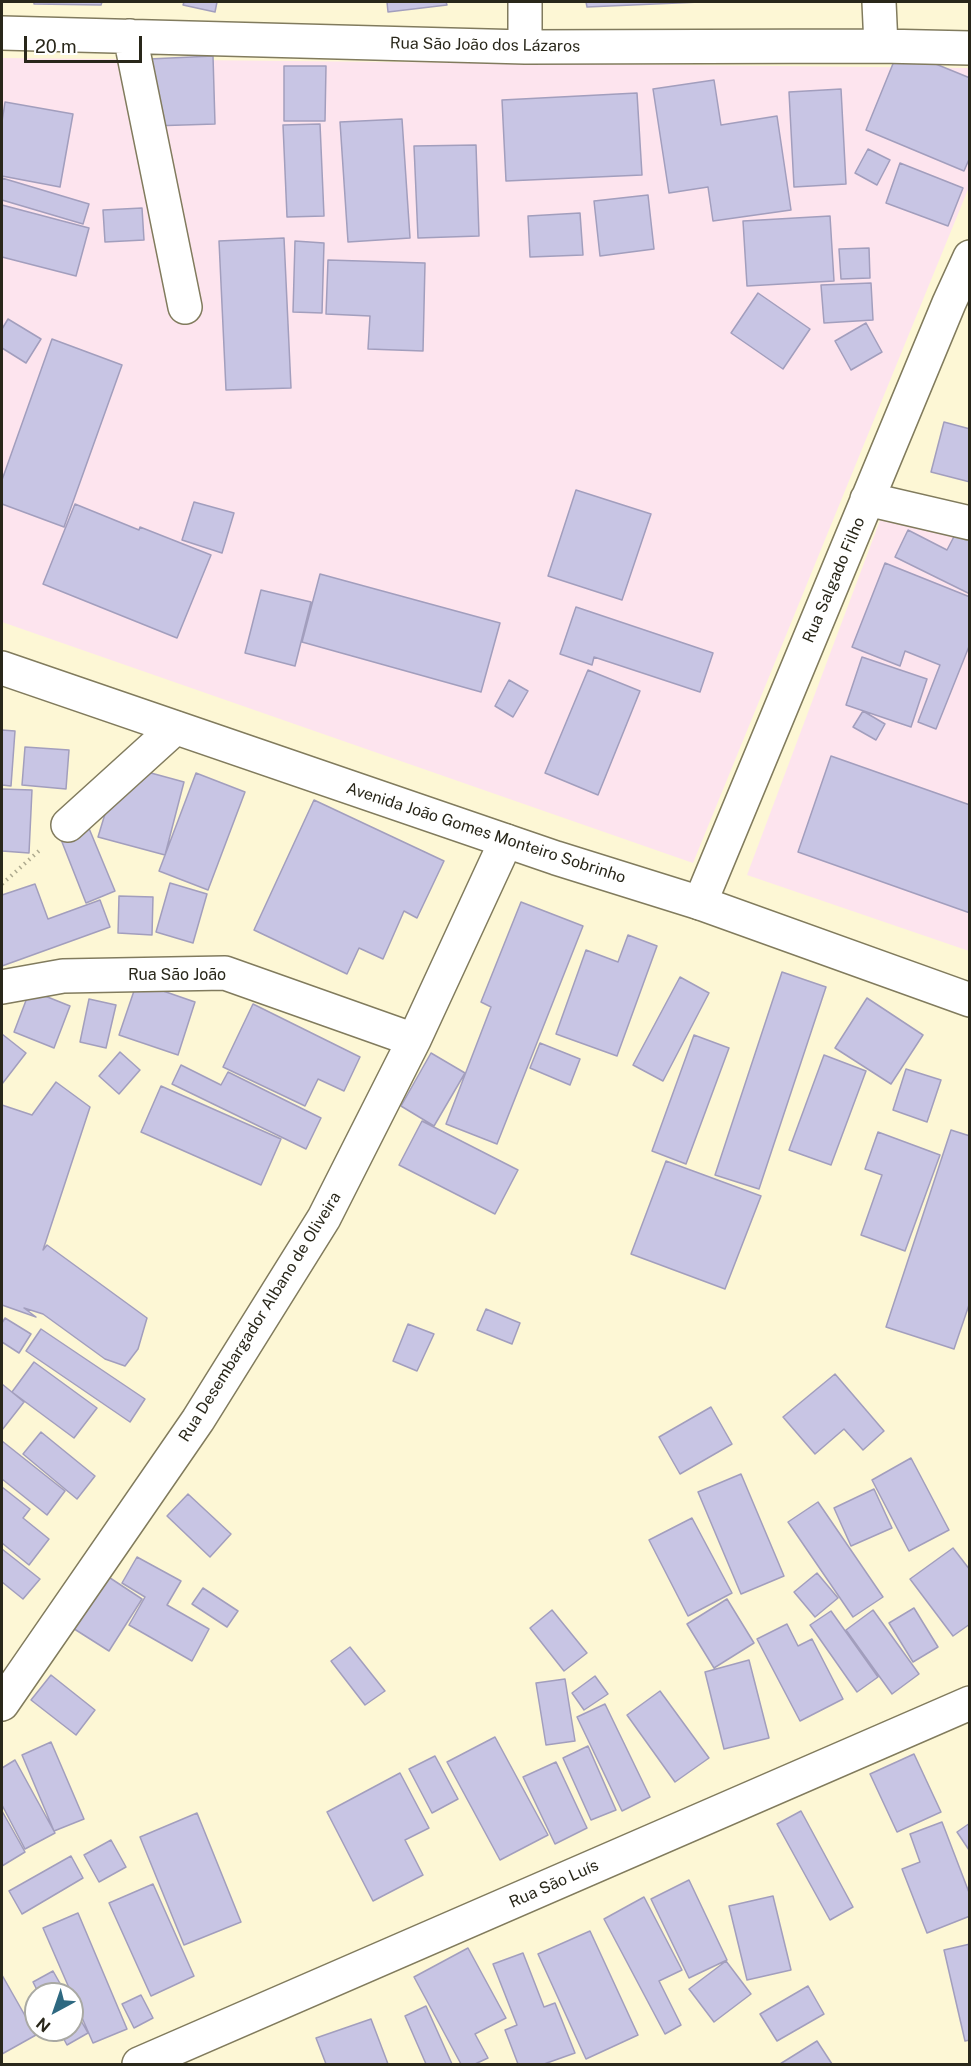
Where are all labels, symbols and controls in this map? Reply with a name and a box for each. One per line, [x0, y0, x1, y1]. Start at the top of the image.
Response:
scale bar [27, 24, 146, 62]
street label: Rua São João dos Lázaros [390, 34, 580, 56]
text: 20 m [35, 36, 77, 57]
street label: Rua Salgado Filho [799, 514, 869, 646]
street label: Avenida João Gomes Monteiro Sobrinho [344, 779, 628, 887]
street label: Rua São João [128, 965, 226, 985]
street label: Rua Desembargador Albano de Oliveira [175, 1189, 345, 1445]
street label: Rua São Luís [506, 1856, 602, 1912]
north arrow [24, 1982, 84, 2042]
text: N [32, 2013, 54, 2036]

